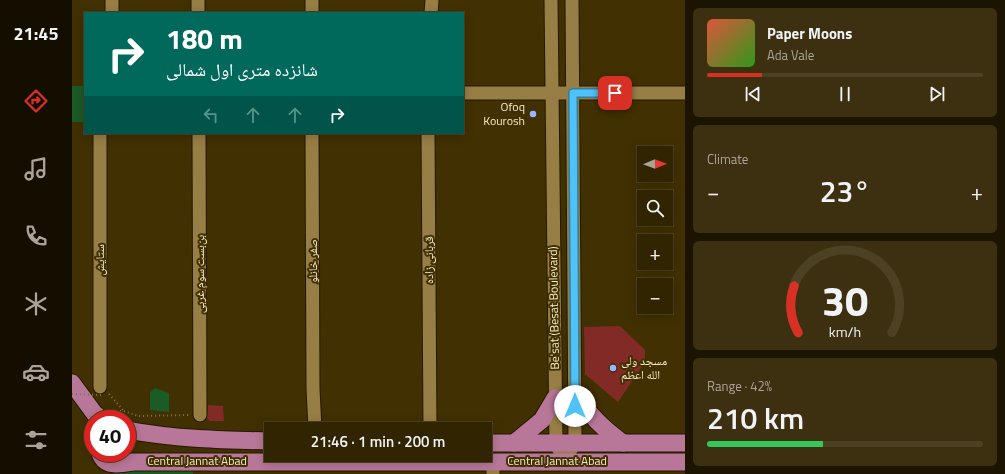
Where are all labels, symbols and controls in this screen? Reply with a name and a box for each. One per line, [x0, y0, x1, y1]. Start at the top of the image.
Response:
text: 180 m [166, 17, 243, 60]
text: 21:45 [14, 20, 58, 47]
text: Paper Moons [767, 22, 852, 45]
icon: right [100, 28, 152, 80]
text: Ada Vale [767, 45, 814, 65]
text: شانزده متری اول شمالی [166, 56, 318, 83]
pin [598, 76, 632, 110]
icon: arrive [604, 82, 626, 104]
icon: previous [742, 83, 764, 105]
icon: pause [834, 83, 856, 105]
icon: next [926, 83, 948, 105]
icon: directions [22, 87, 50, 115]
place label: Ofoq Kourosh [483, 97, 525, 130]
icon: left [200, 104, 222, 126]
icon: ahead [242, 104, 264, 126]
icon: ahead [284, 104, 306, 126]
icon: right [326, 104, 348, 126]
marker: Ofoq Kourosh [528, 109, 538, 119]
north arrow [637, 146, 673, 182]
map controls [637, 146, 673, 314]
text: Climate [707, 149, 748, 169]
icon: music [22, 155, 50, 183]
text: 23° [820, 168, 870, 214]
text: − [707, 175, 719, 209]
text: + [971, 175, 983, 209]
button: search [637, 190, 673, 226]
icon: phone [22, 222, 50, 250]
button: + [637, 234, 673, 270]
street label: بن‌بست سوم غربی [190, 235, 209, 313]
street label: قربانی زاده [419, 236, 438, 284]
street label: صفر خانلو [303, 239, 322, 283]
street label: ستایش [90, 244, 109, 276]
street label: Be'sat (Besat Boulevard) [543, 246, 564, 370]
text: 30 [822, 269, 868, 332]
button: − [637, 278, 673, 314]
icon: climate [22, 290, 50, 318]
text: km/h [829, 321, 861, 343]
place label: مسجد ولی الله اعظم [621, 351, 667, 384]
icon: car [22, 358, 50, 386]
marker: مسجد ولی الله اعظم [608, 363, 618, 373]
text: Range · 42% [707, 376, 772, 396]
position arrow [554, 385, 596, 427]
text: 210 km [707, 395, 804, 441]
speed limit sign: 40 [84, 410, 136, 462]
icon: filters [22, 426, 50, 454]
text: 21:46 · 1 min · 200 m [311, 430, 445, 453]
street label: Central Jannat Abad [147, 451, 247, 470]
street label: Central Jannat Abad [507, 451, 607, 470]

